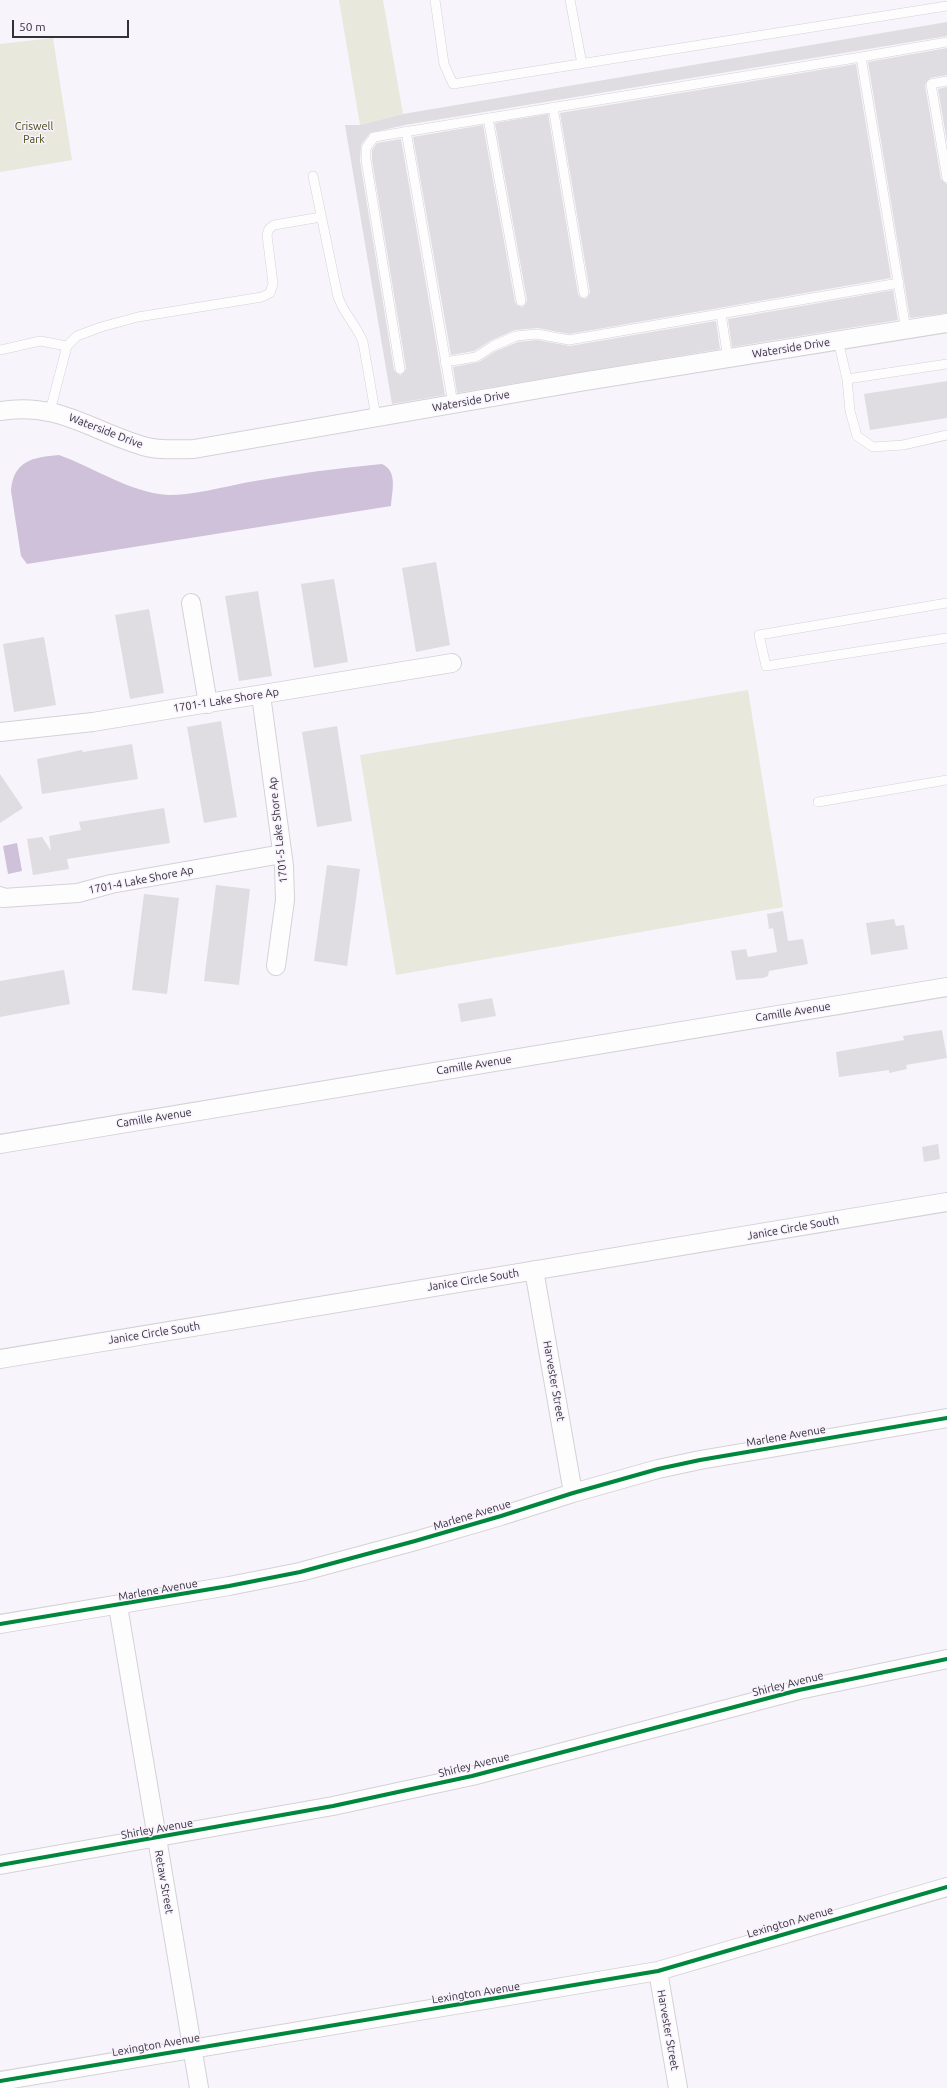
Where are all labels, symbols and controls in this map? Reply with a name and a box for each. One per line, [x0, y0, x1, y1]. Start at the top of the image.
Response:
scale bar [14, 12, 131, 38]
text: 50 m [19, 20, 46, 33]
park label: Criswell Park [15, 119, 53, 145]
street label: Waterside Drive [751, 335, 831, 361]
street label: Waterside Drive [431, 388, 511, 414]
street label: Waterside Drive [67, 411, 145, 451]
street label: 1701-1 Lake Shore Ap [172, 685, 280, 715]
street label: 1701-5 Lake Shore Ap [266, 776, 290, 884]
street label: 1701-4 Lake Shore Ap [87, 863, 195, 897]
street label: Camille Avenue [754, 1000, 832, 1024]
street label: Camille Avenue [435, 1053, 513, 1077]
street label: Camille Avenue [115, 1106, 193, 1130]
street label: Janice Circle South [746, 1213, 840, 1243]
street label: Janice Circle South [426, 1266, 520, 1294]
street label: Janice Circle South [107, 1319, 201, 1347]
street label: Harvester Street [540, 1340, 568, 1422]
street label: Marlene Avenue [745, 1423, 827, 1449]
street label: Marlene Avenue [432, 1497, 512, 1533]
street label: Marlene Avenue [117, 1577, 199, 1603]
street label: Shirley Avenue [751, 1669, 825, 1699]
street label: Shirley Avenue [437, 1750, 511, 1780]
street label: Shirley Avenue [120, 1816, 194, 1842]
street label: Retaw Street [152, 1849, 176, 1915]
street label: Lexington Avenue [745, 1903, 835, 1941]
street label: Lexington Avenue [431, 1980, 521, 2006]
street label: Harvester Street [654, 1989, 682, 2071]
street label: Lexington Avenue [111, 2031, 201, 2059]

